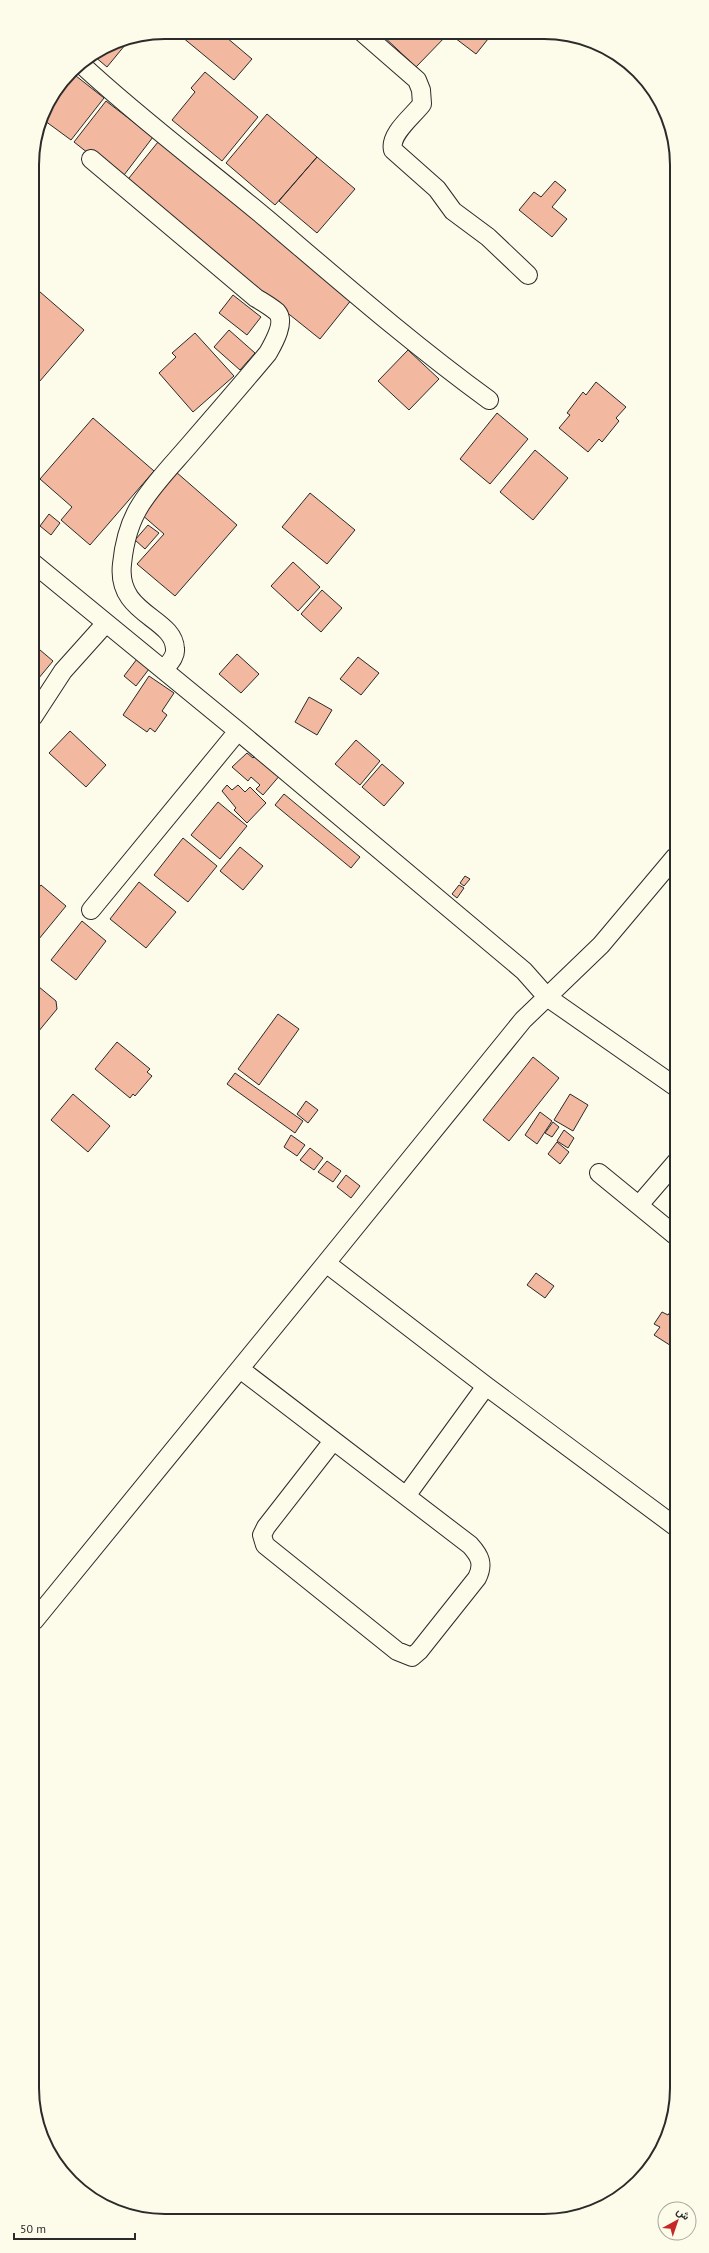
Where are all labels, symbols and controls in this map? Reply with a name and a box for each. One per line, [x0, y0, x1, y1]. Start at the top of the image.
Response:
north arrow [657, 2201, 697, 2241]
text: ش [674, 2204, 693, 2223]
scale bar [14, 2215, 135, 2241]
text: 50 m [20, 2221, 46, 2236]

